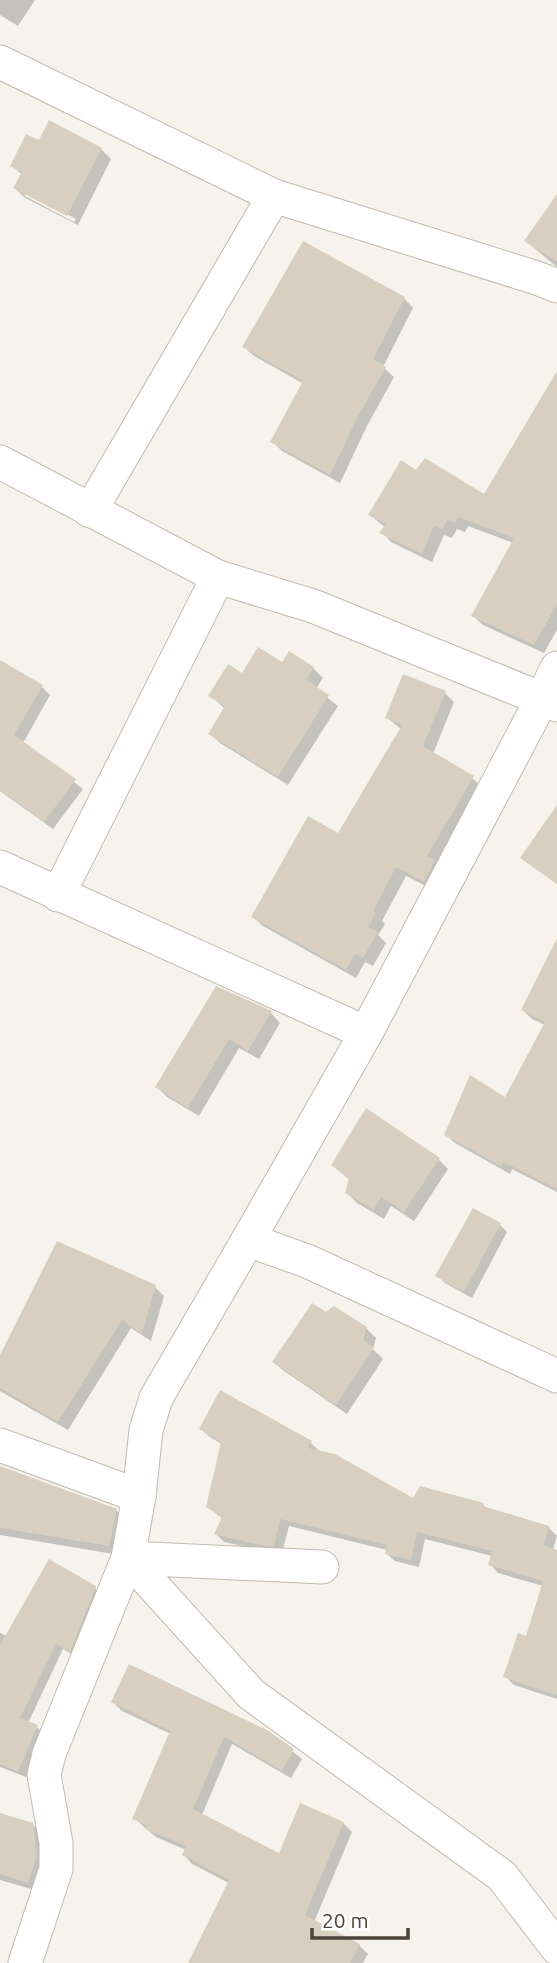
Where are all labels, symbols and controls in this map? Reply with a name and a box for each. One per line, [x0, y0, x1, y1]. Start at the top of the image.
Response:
scale bar [312, 1896, 408, 1940]
text: 20 m [322, 1908, 369, 1932]

